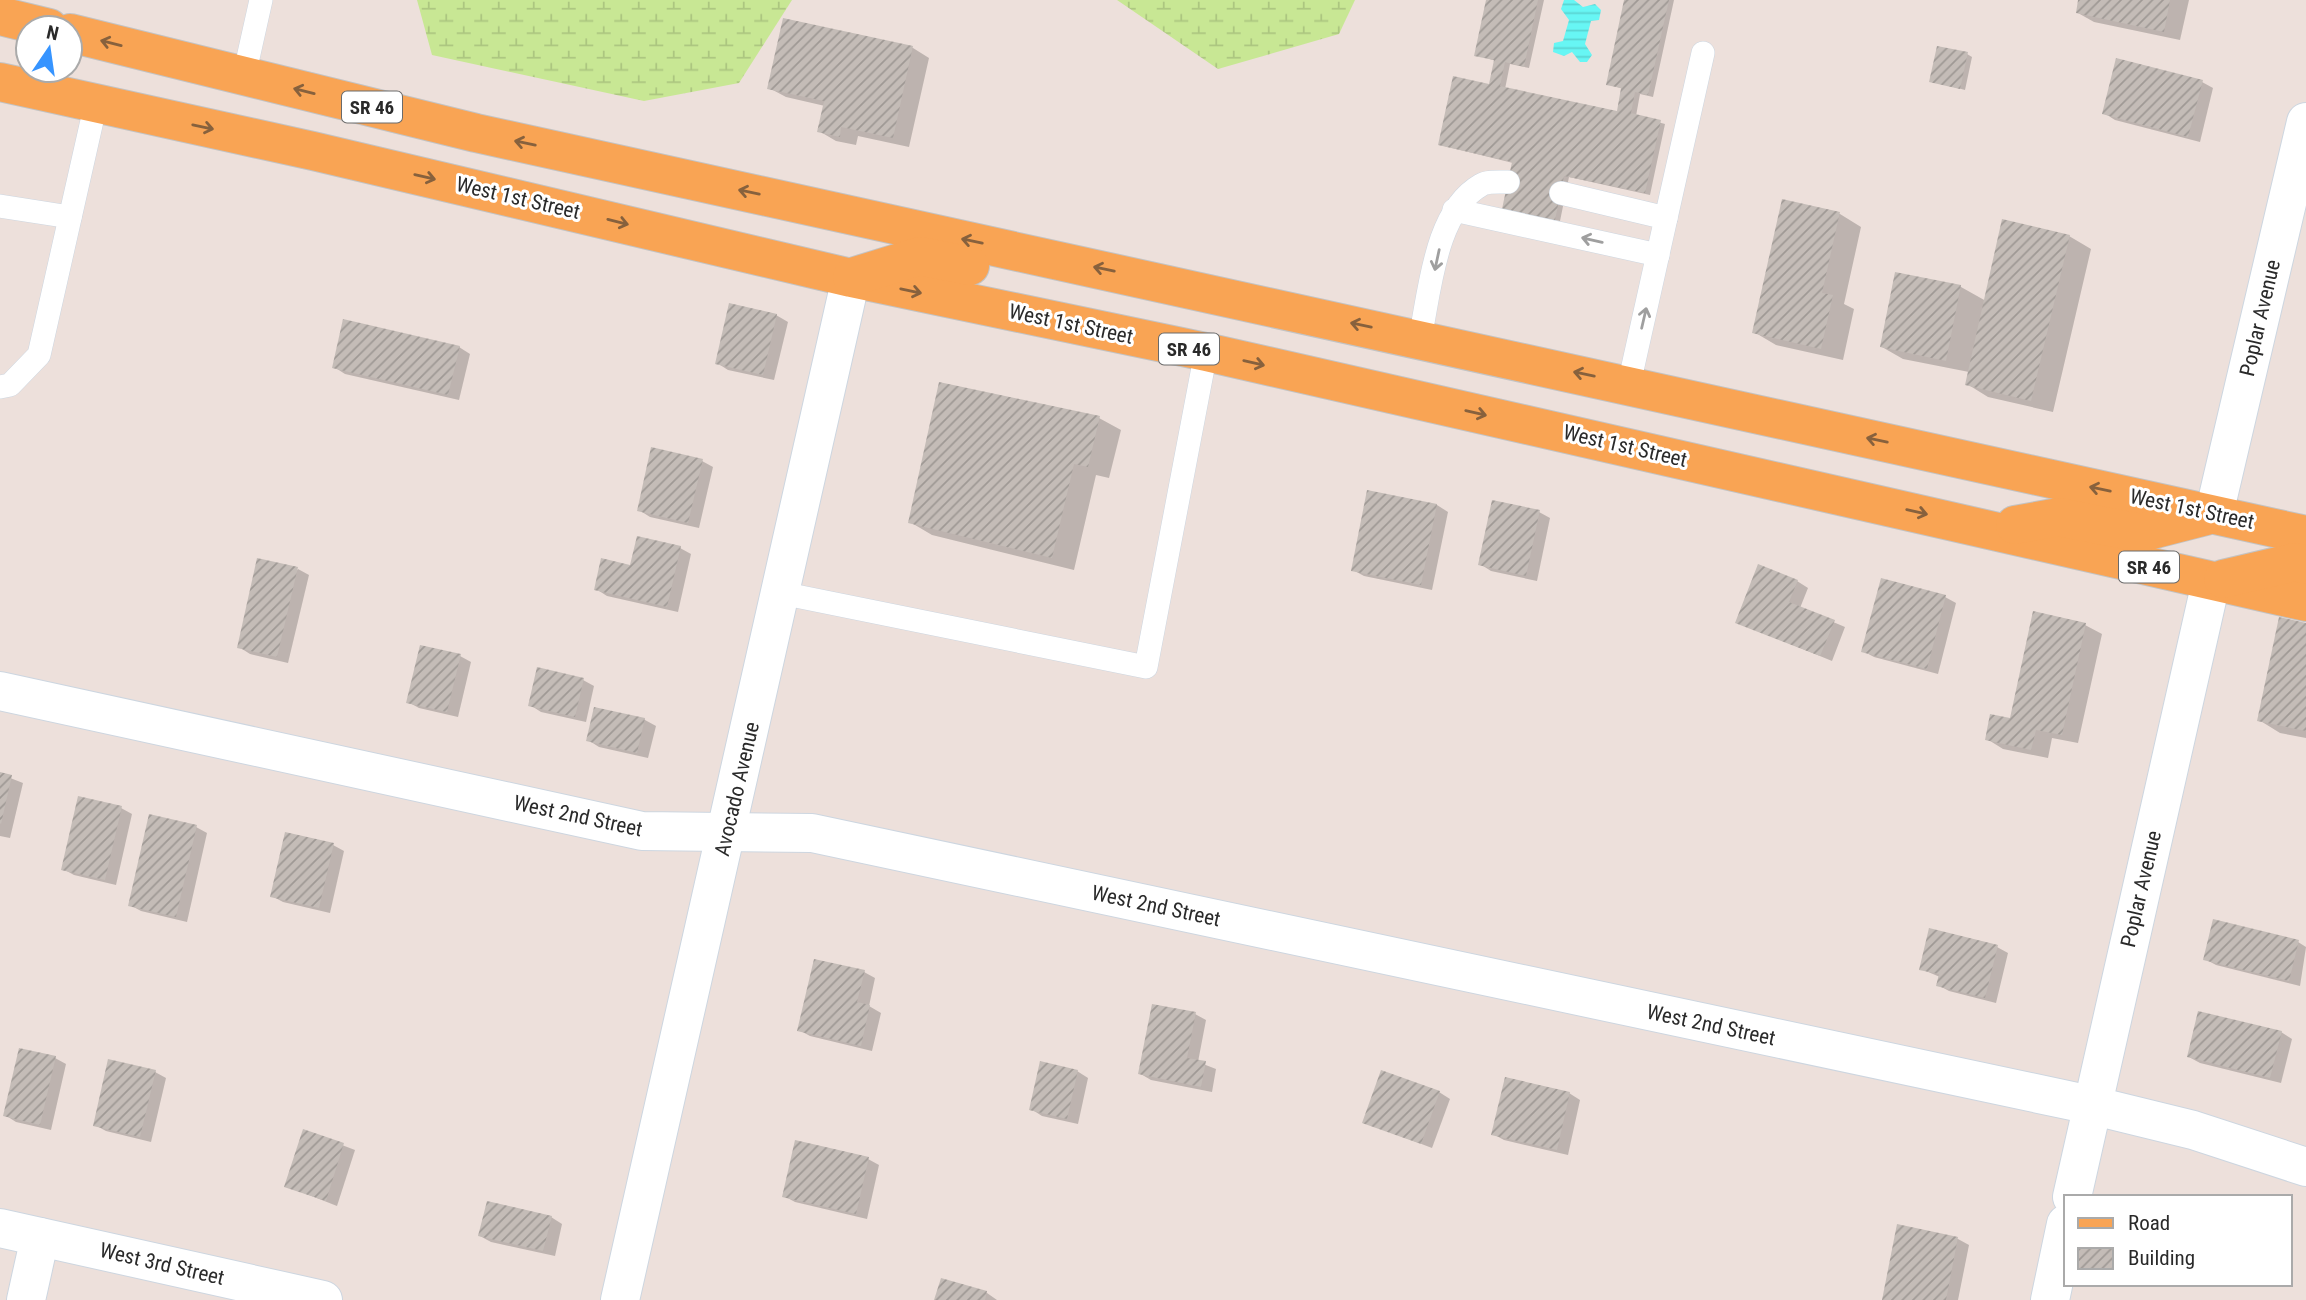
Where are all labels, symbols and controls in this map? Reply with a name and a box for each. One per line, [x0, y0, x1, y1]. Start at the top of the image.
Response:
north arrow [14, 14, 84, 84]
text: N [44, 20, 61, 45]
one-way arrow [100, 36, 123, 49]
one-way arrow [293, 83, 316, 97]
road number: SR 46 [342, 92, 402, 122]
one-way arrow [191, 121, 214, 135]
one-way arrow [514, 136, 537, 150]
one-way arrow [413, 170, 436, 184]
street label: West 1st Street [454, 172, 582, 224]
one-way arrow [738, 184, 761, 198]
one-way arrow [607, 216, 629, 229]
one-way arrow [961, 233, 984, 247]
one-way arrow [1581, 233, 1604, 247]
one-way arrow [1429, 248, 1443, 271]
street label: Poplar Avenue [2235, 257, 2285, 379]
one-way arrow [1093, 262, 1116, 276]
one-way arrow [899, 284, 922, 298]
street label: West 1st Street [1007, 299, 1135, 349]
one-way arrow [1638, 307, 1651, 330]
one-way arrow [1350, 318, 1373, 332]
road number: SR 46 [1159, 334, 1219, 364]
one-way arrow [1242, 357, 1265, 370]
one-way arrow [1573, 367, 1596, 381]
one-way arrow [1464, 407, 1487, 420]
street label: West 1st Street [1561, 420, 1689, 472]
one-way arrow [1866, 433, 1889, 447]
one-way arrow [2089, 481, 2112, 495]
street label: West 1st Street [2128, 484, 2256, 534]
one-way arrow [1905, 505, 1928, 519]
road number: SR 46 [2119, 552, 2179, 582]
street label: Avocado Avenue [710, 719, 764, 858]
street label: West 2nd Street [511, 791, 645, 841]
street label: Poplar Avenue [2116, 828, 2166, 950]
street label: West 2nd Street [1089, 881, 1223, 931]
street label: West 2nd Street [1644, 1000, 1778, 1050]
legend [2064, 1195, 2292, 1286]
text: Road [2128, 1211, 2170, 1235]
street label: West 3rd Street [97, 1238, 227, 1290]
text: Building [2128, 1246, 2195, 1270]

